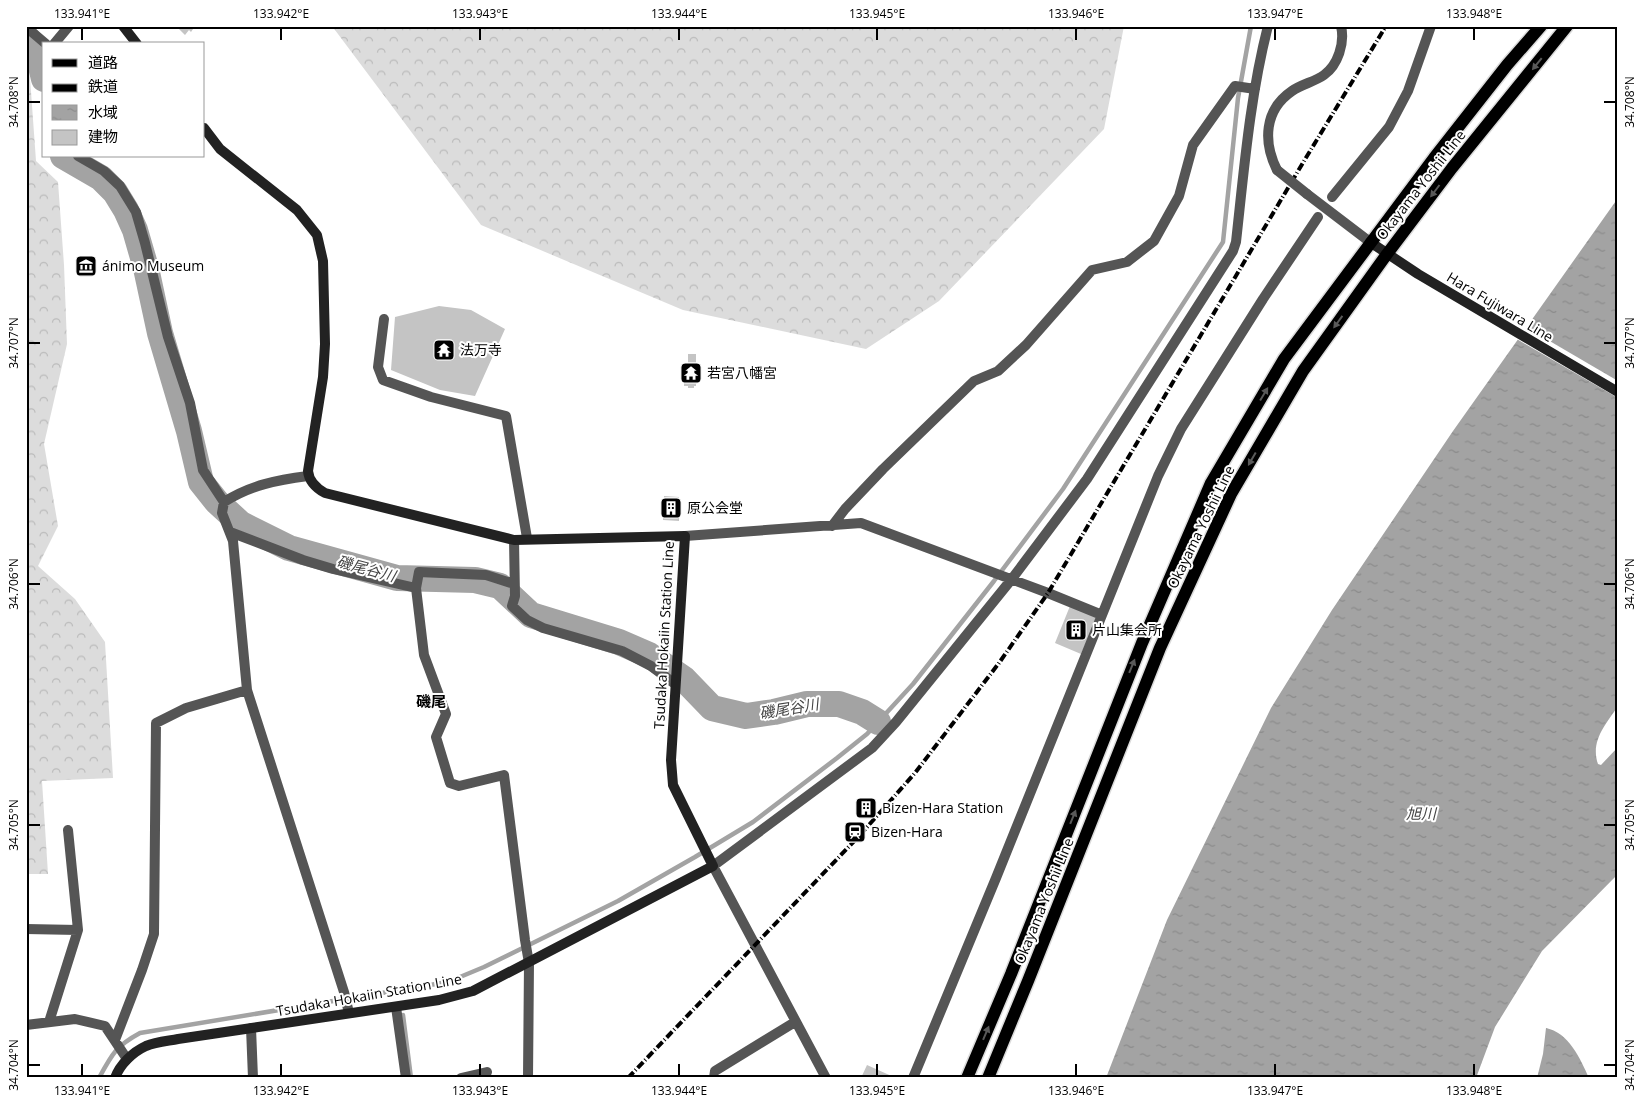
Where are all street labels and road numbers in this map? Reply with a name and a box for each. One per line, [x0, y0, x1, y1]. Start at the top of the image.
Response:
street label: Okayama Yoshii Line [1372, 126, 1470, 244]
street label: Hara Fujiwara Line [1443, 267, 1557, 346]
street label: Okayama Yoshii Line [1162, 462, 1239, 591]
street label: Tsudaka Hokaiin Station Line [649, 540, 678, 729]
street label: Okayama Yoshii Line [1009, 835, 1078, 967]
street label: Tsudaka Hokaiin Station Line [275, 969, 463, 1020]

